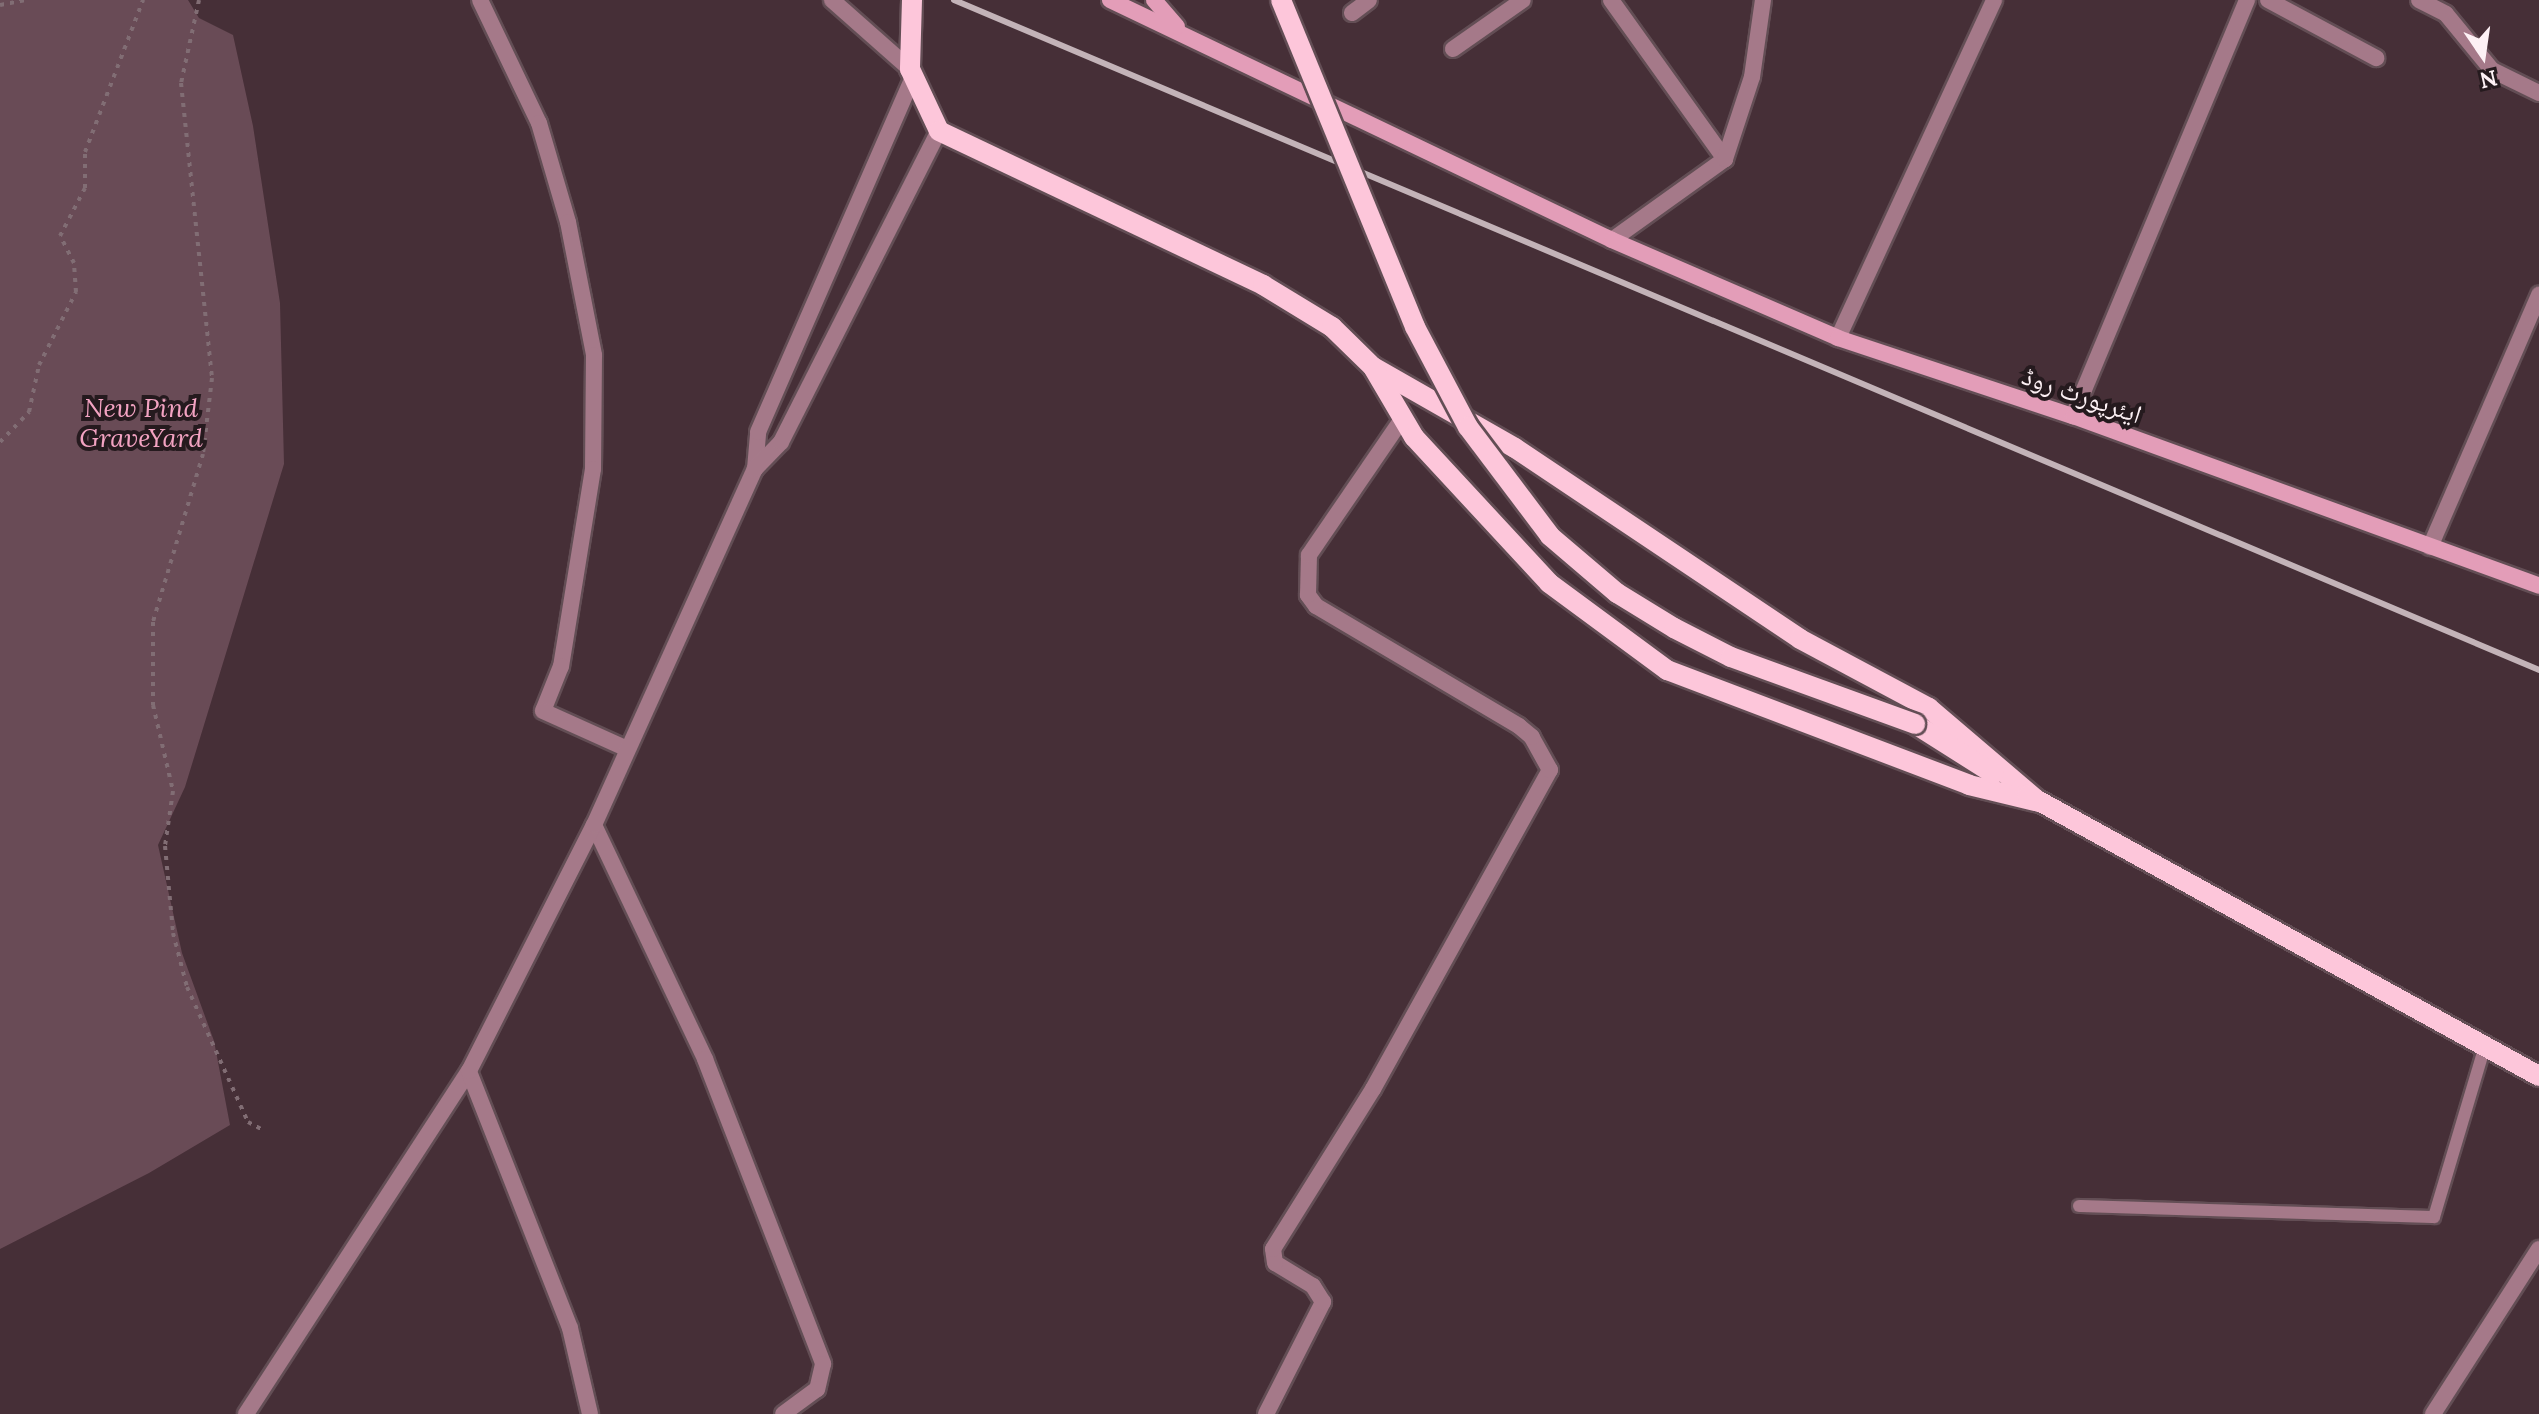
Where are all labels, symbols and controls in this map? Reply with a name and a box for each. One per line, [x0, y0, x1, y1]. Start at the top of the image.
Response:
north arrow [2443, 16, 2523, 96]
text: N [2477, 64, 2500, 95]
street label: ایئرپورٹ روڈ [2018, 360, 2146, 430]
park label: New Pind GraveYard [79, 392, 203, 454]

